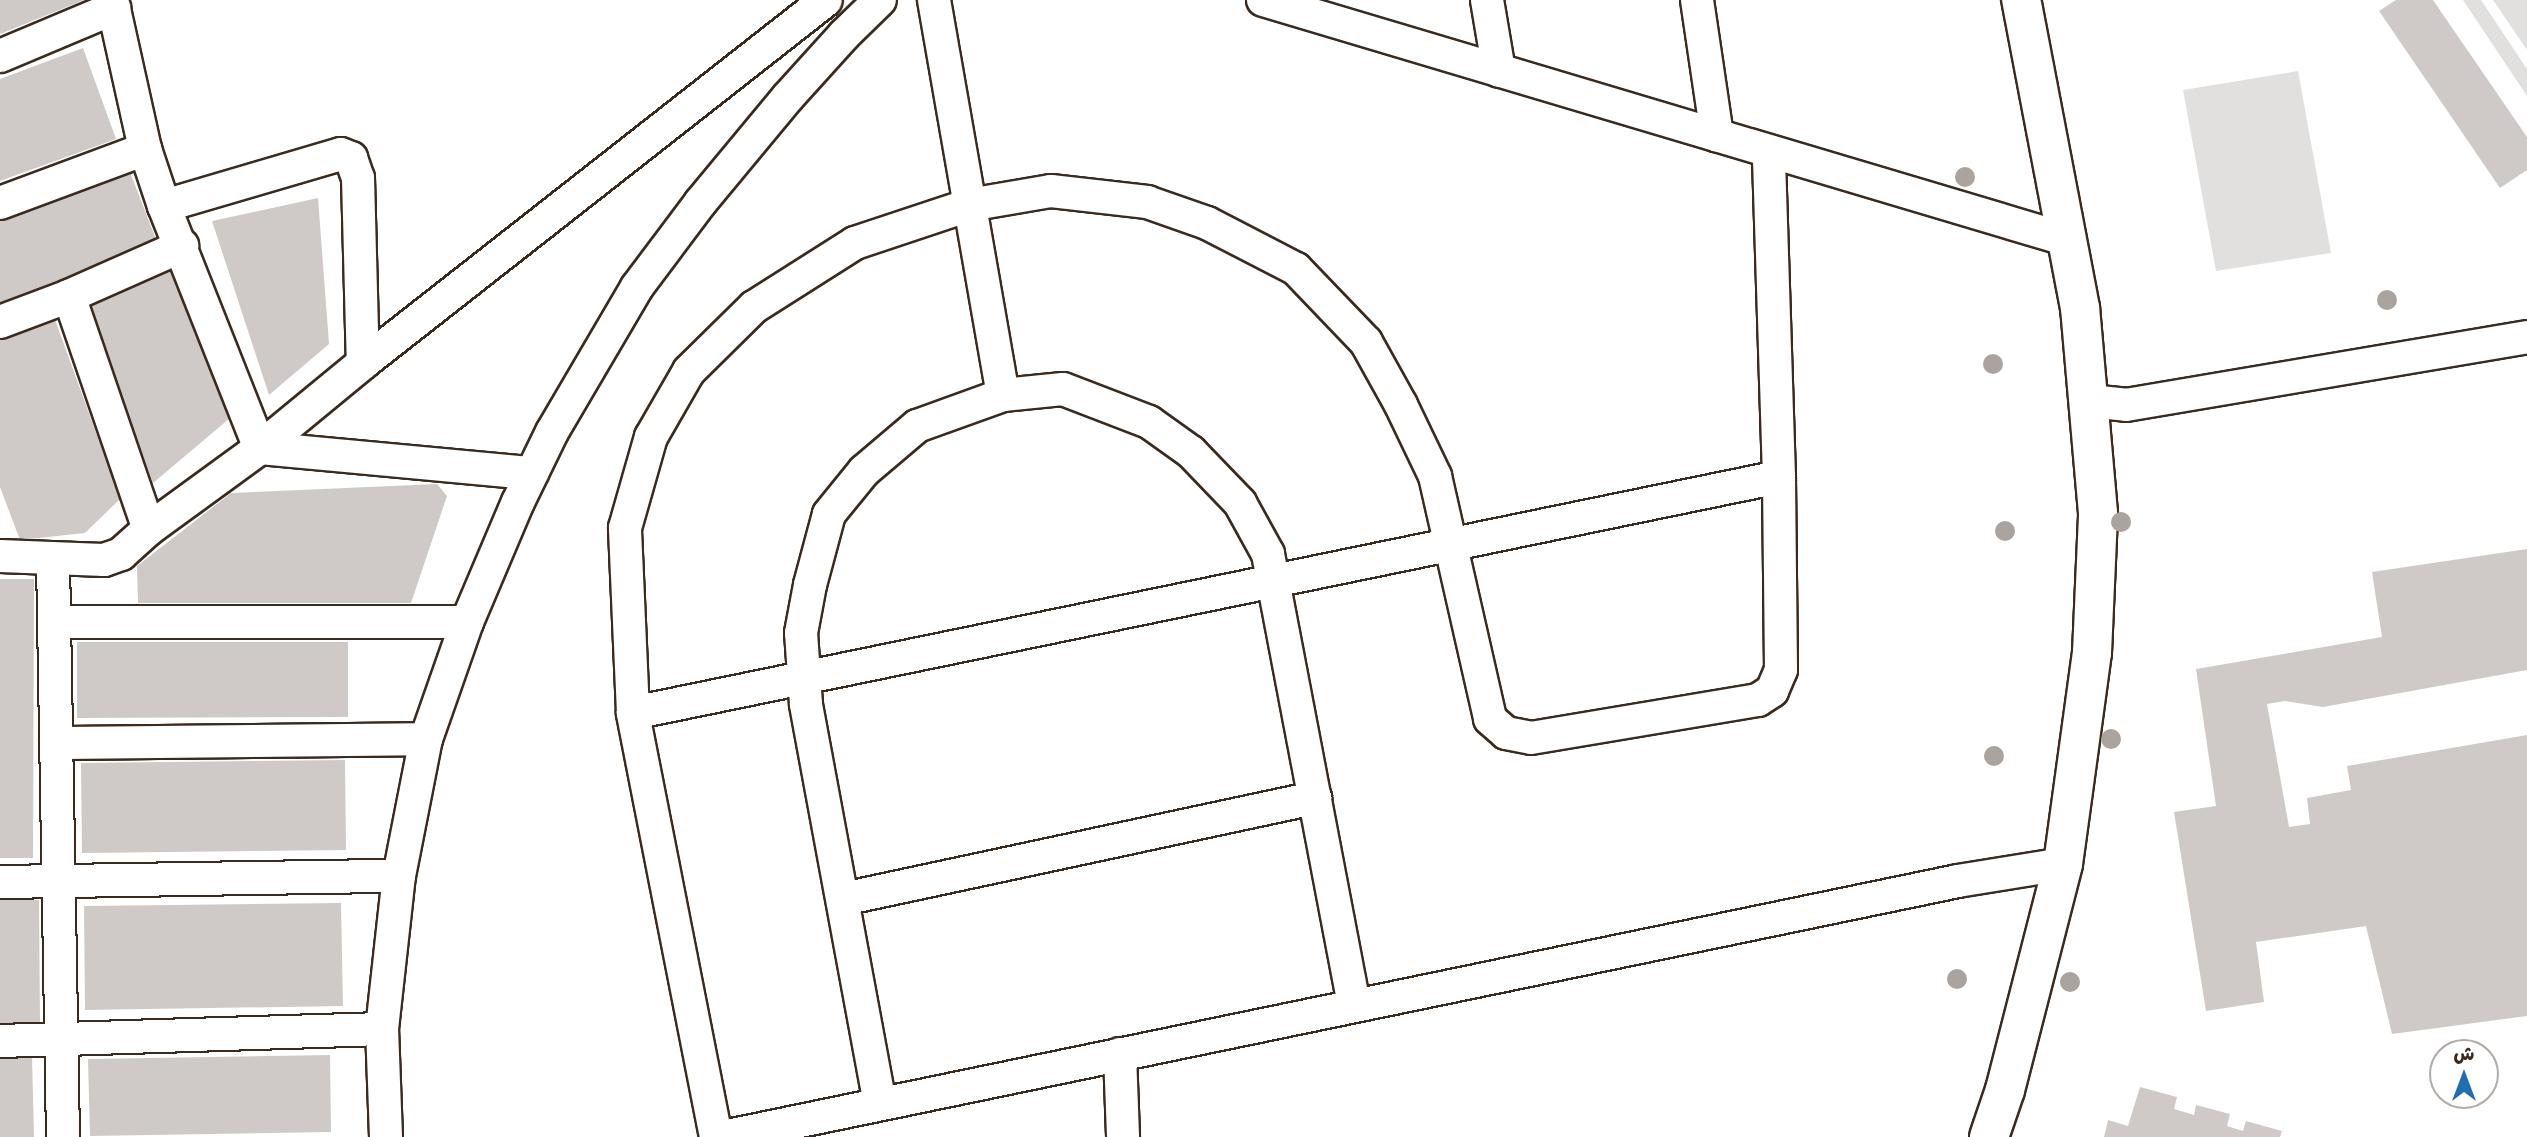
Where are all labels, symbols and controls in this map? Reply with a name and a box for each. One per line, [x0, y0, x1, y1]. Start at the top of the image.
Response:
north arrow [2429, 1039, 2499, 1109]
text: ش [2454, 1041, 2474, 1068]

